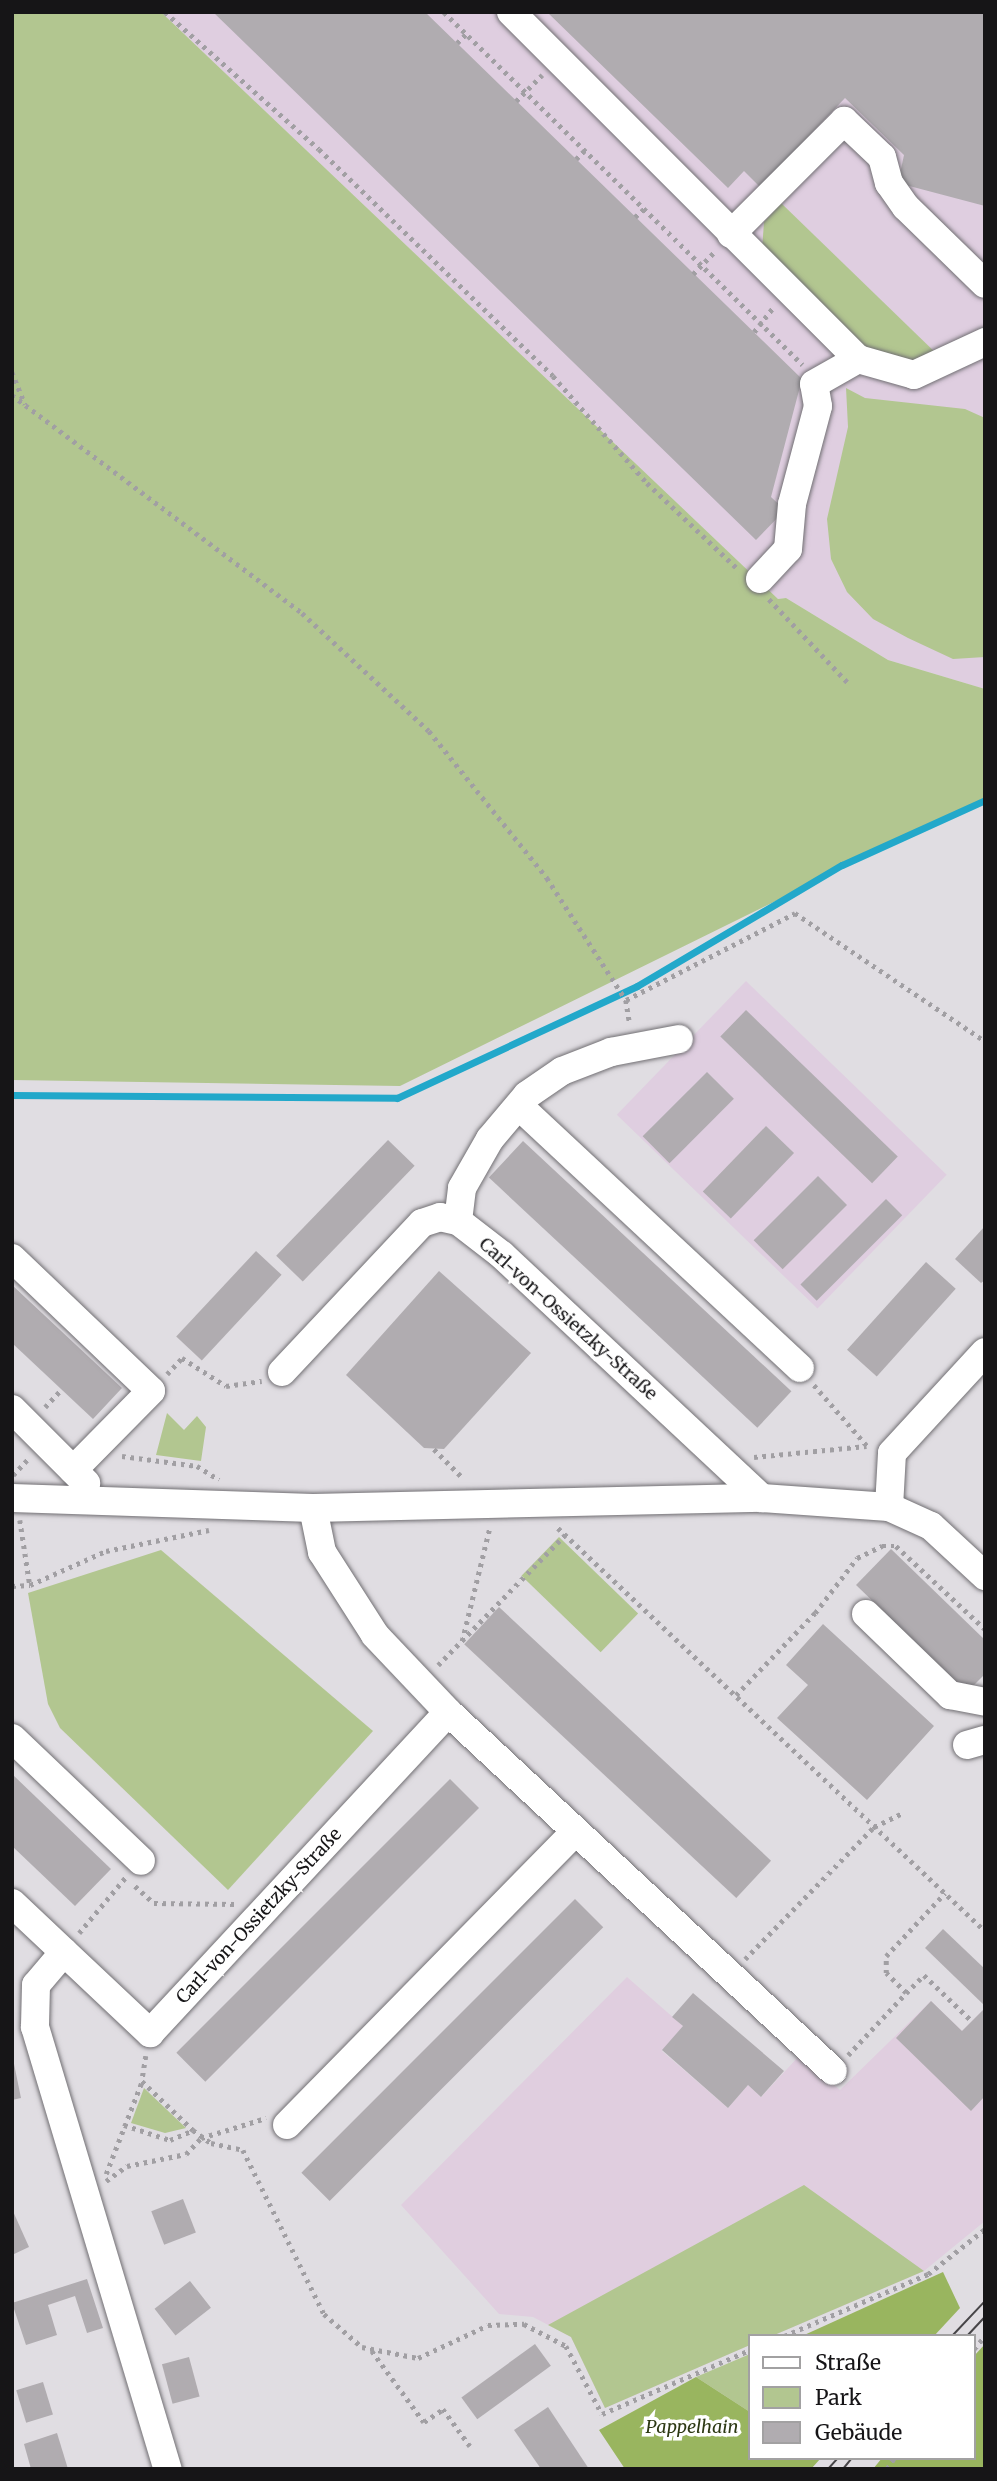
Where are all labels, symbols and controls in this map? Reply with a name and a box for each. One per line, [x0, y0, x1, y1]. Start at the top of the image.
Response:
street label: Carl-von-Ossietzky-Straße [474, 1233, 662, 1405]
street label: Carl-von-Ossietzky-Straße [172, 1824, 346, 2008]
legend [748, 2334, 976, 2460]
text: Straße [815, 2349, 881, 2376]
text: Park [815, 2384, 862, 2411]
park label: Pappelhain [646, 2416, 738, 2438]
text: Gebäude [815, 2419, 902, 2446]

